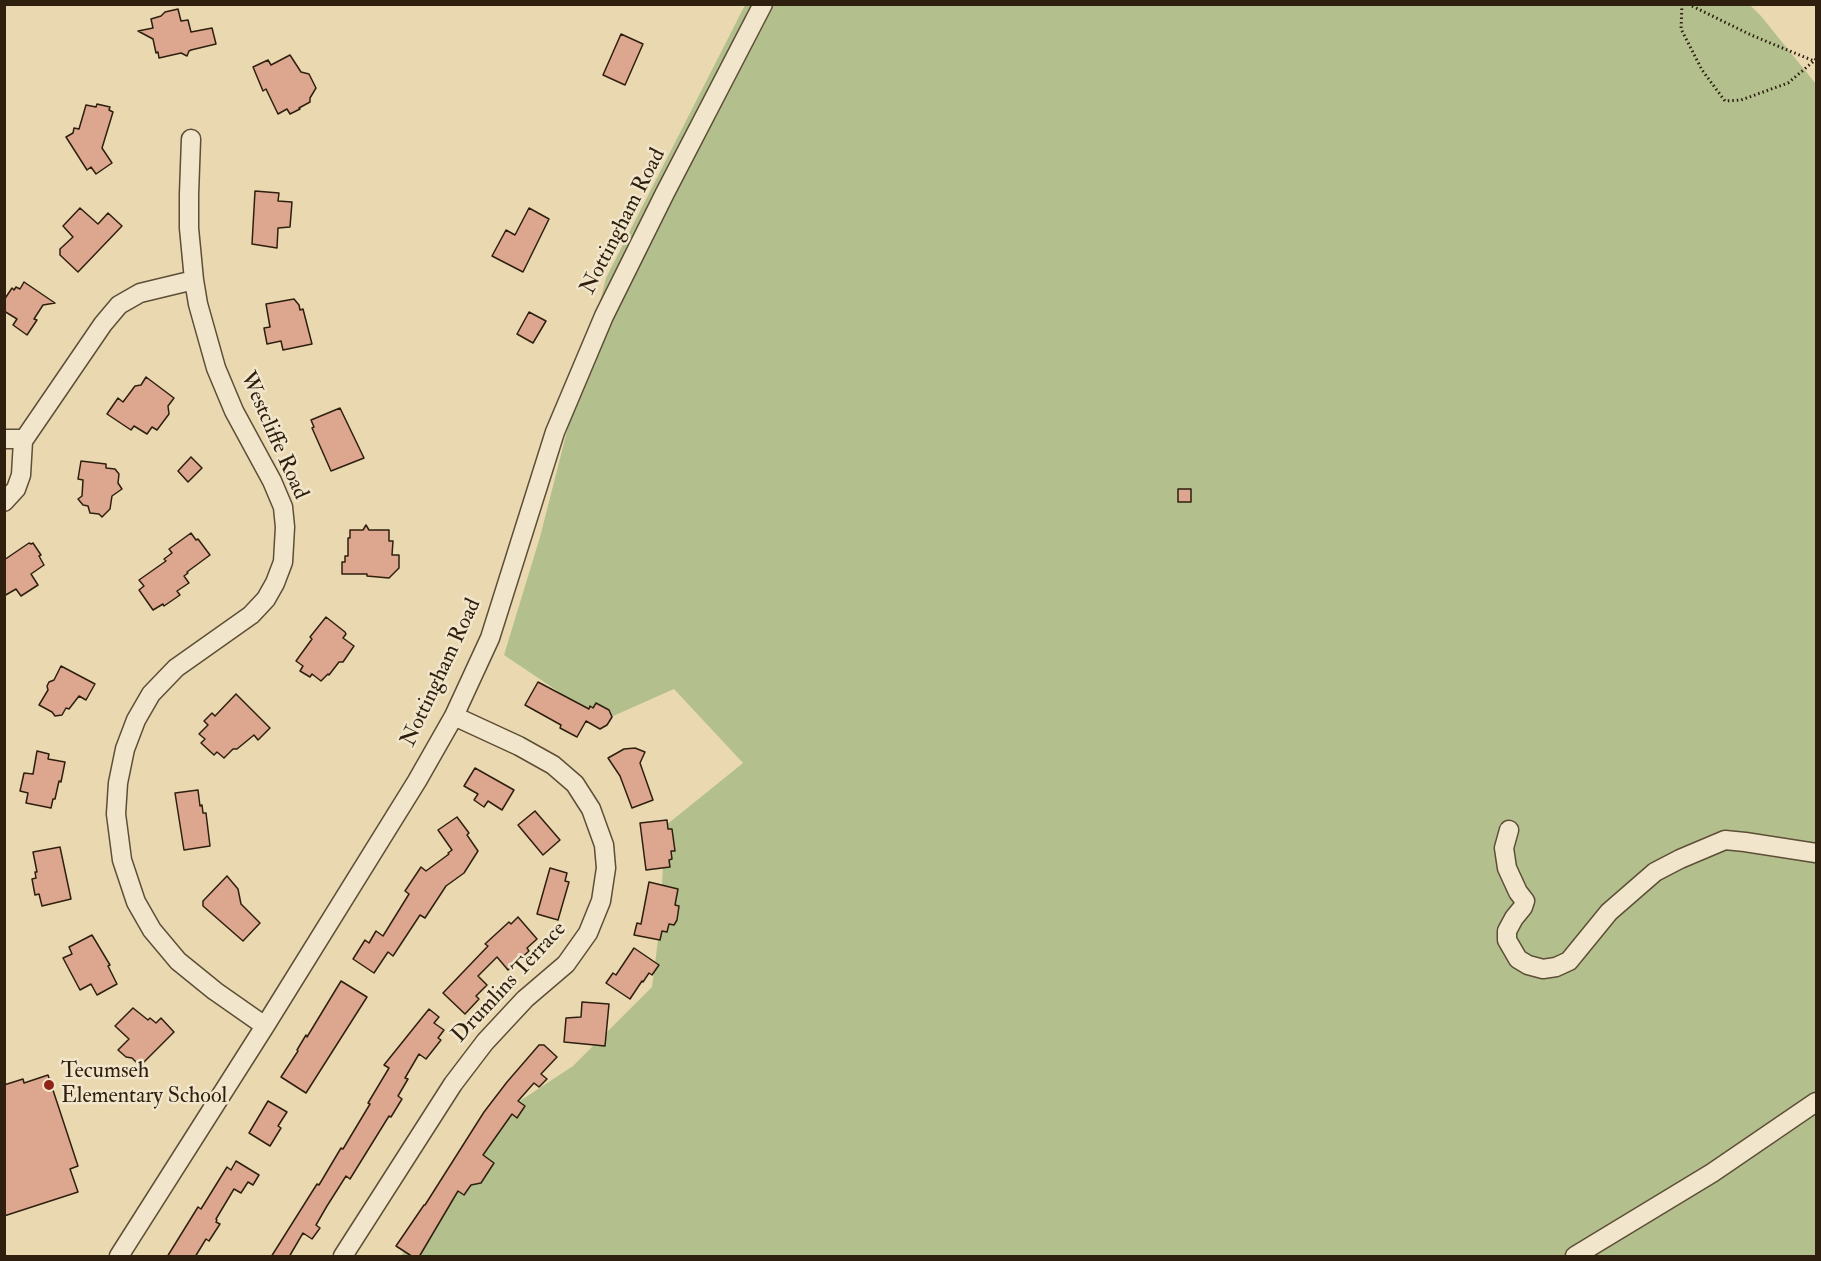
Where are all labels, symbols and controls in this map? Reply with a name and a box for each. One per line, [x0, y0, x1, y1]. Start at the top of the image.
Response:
street label: Nottingham Road [576, 145, 672, 299]
street label: Westcliffe Road [233, 368, 313, 504]
street label: Nottingham Road [396, 595, 488, 751]
street label: Drumlins Terrace [447, 917, 573, 1049]
place label: Tecumseh Elementary School [61, 1059, 227, 1110]
marker: Tecumseh Elementary School [42, 1078, 56, 1092]

